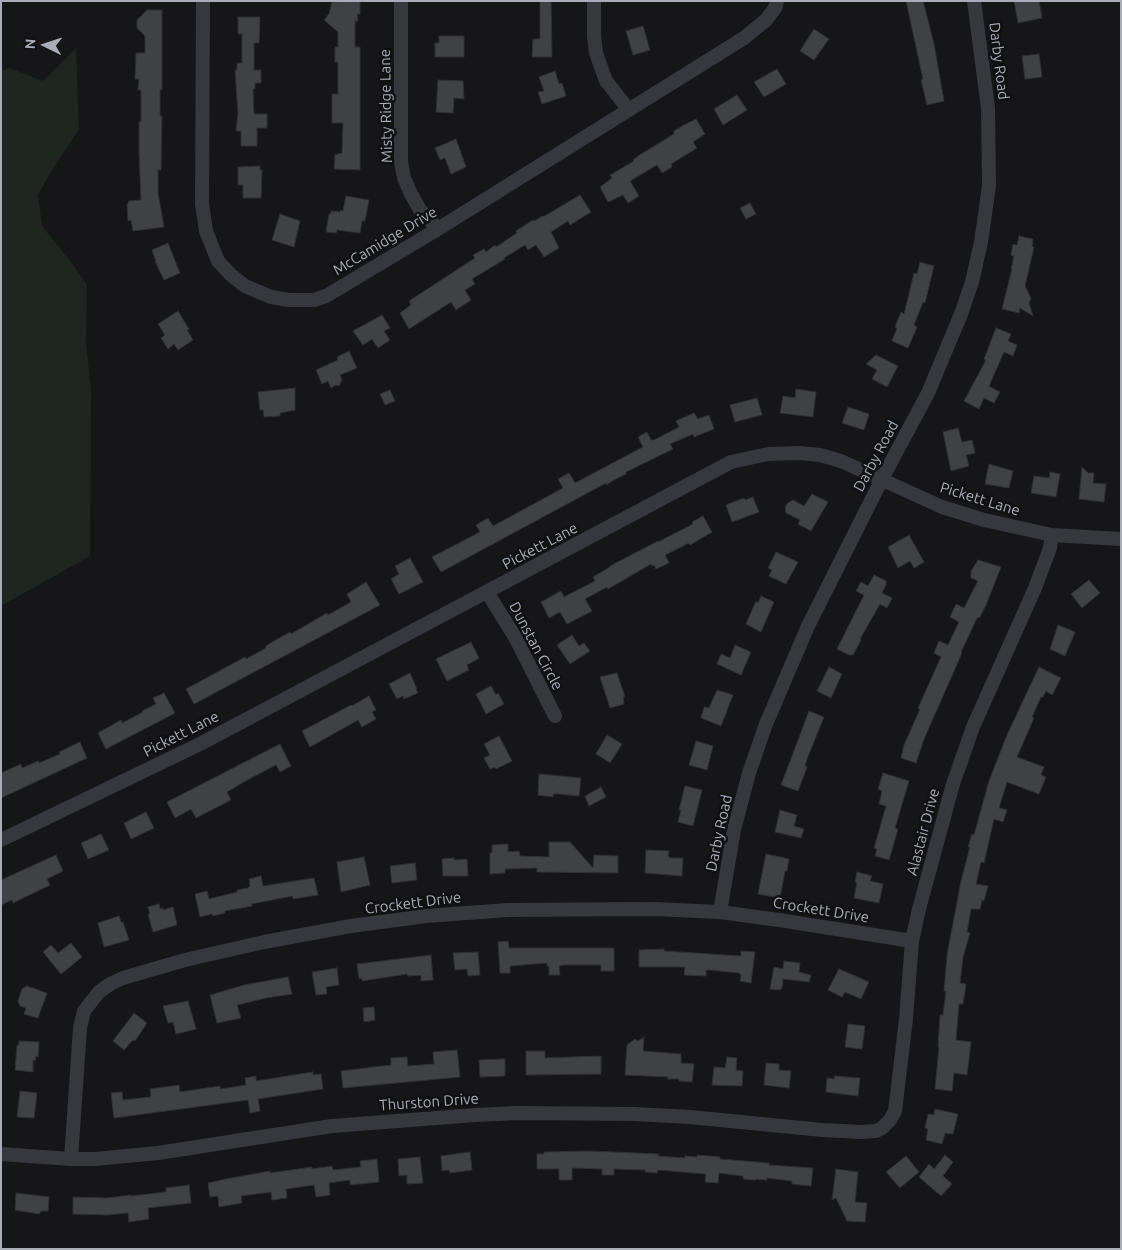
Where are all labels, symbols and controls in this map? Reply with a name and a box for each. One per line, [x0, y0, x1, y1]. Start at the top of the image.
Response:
north arrow [20, 20, 70, 70]
street label: Darby Road [985, 21, 1013, 101]
text: N [22, 38, 38, 50]
street label: Misty Ridge Lane [376, 49, 396, 163]
street label: McCamidge Drive [330, 203, 440, 279]
street label: Darby Road [850, 417, 902, 495]
street label: Pickett Lane [938, 478, 1022, 520]
street label: Pickett Lane [499, 519, 581, 573]
street label: Dunstan Circle [505, 599, 567, 693]
street label: Pickett Lane [140, 707, 222, 761]
street label: Alastair Drive [903, 786, 943, 878]
street label: Darby Road [702, 793, 736, 873]
street label: Crockett Drive [364, 888, 462, 918]
street label: Crockett Drive [772, 894, 870, 926]
street label: Thurston Drive [379, 1090, 479, 1114]

